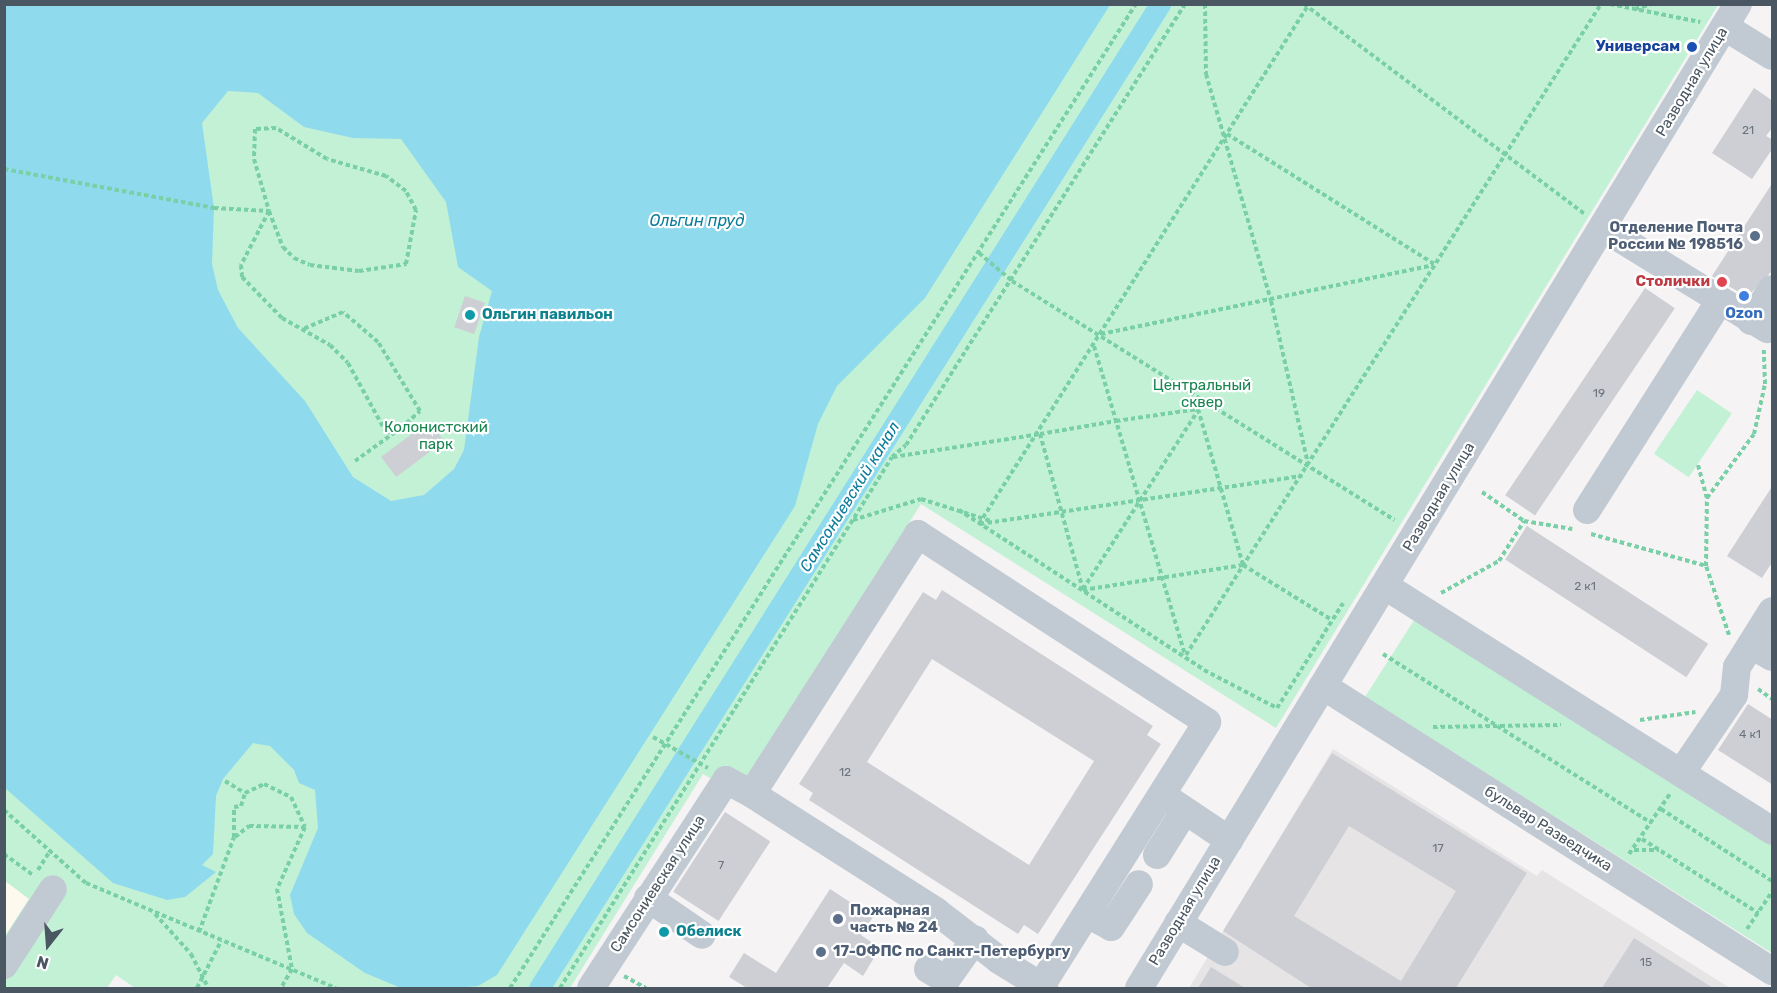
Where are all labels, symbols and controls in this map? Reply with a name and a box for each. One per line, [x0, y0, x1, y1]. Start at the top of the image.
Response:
street label: Разводная улица [1652, 24, 1732, 140]
place label: Универсам [1596, 38, 1680, 56]
marker: Универсам [1685, 40, 1699, 54]
house number: 21 [1742, 124, 1754, 138]
water label: Ольгин пруд [649, 211, 745, 231]
place label: Отделение Почта России № 198516 [1608, 218, 1743, 253]
marker: Отделение Почта России № 198516 [1748, 229, 1762, 243]
place label: Столички [1636, 273, 1710, 291]
marker: Столички [1715, 275, 1729, 289]
marker: Ozon [1737, 289, 1751, 303]
place label: Ozon [1725, 305, 1763, 323]
place label: Ольгин павильон [482, 306, 613, 324]
marker: Ольгин павильон [463, 308, 477, 322]
park label: Центральный сквер [1153, 376, 1251, 411]
house number: 19 [1593, 387, 1605, 401]
park label: Колонистский парк [384, 418, 488, 453]
water label: Самсониевский канал [796, 419, 904, 575]
street label: Разводная улица [1399, 439, 1479, 555]
house number: 2 к1 [1574, 580, 1596, 594]
house number: 4 к1 [1739, 728, 1761, 742]
house number: 12 [839, 766, 851, 780]
street label: бульвар Разведчика [1481, 782, 1615, 876]
street label: Самсониевская улица [607, 812, 709, 956]
house number: 17 [1432, 842, 1444, 856]
street label: Разводная улица [1145, 853, 1225, 969]
house number: 7 [718, 859, 724, 873]
place label: Пожарная часть № 24 [850, 901, 938, 936]
marker: Пожарная часть № 24 [831, 912, 845, 926]
north arrow [18, 915, 78, 975]
place label: Обелиск [676, 923, 742, 941]
marker: Обелиск [657, 925, 671, 939]
place label: 17-ОФПС по Санкт-Петербургу [833, 943, 1070, 961]
marker: 17-ОФПС по Санкт-Петербургу [814, 945, 828, 959]
text: N [34, 952, 51, 973]
house number: 15 [1640, 956, 1652, 970]

